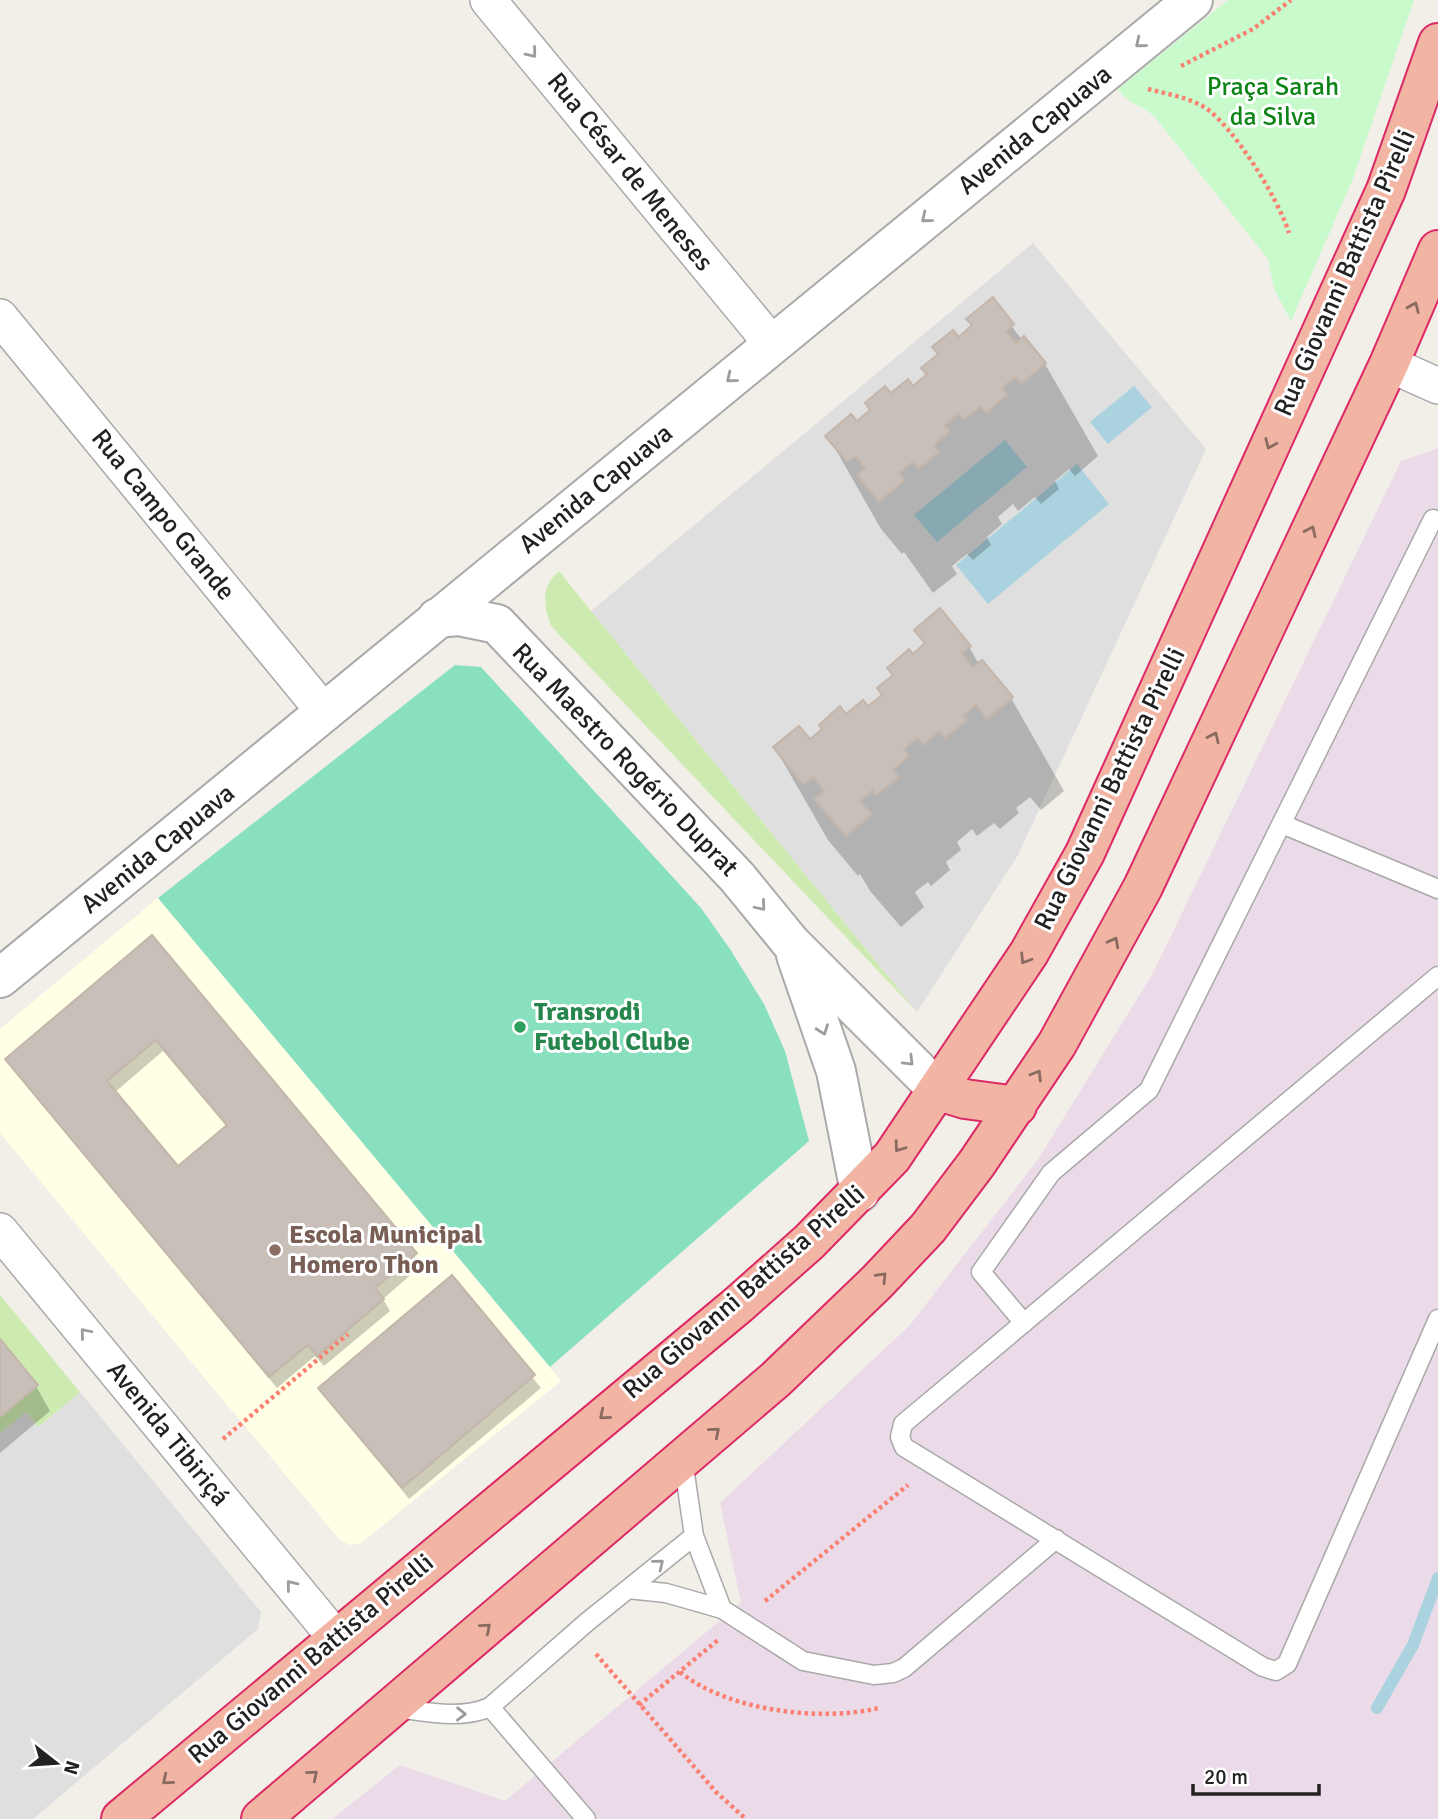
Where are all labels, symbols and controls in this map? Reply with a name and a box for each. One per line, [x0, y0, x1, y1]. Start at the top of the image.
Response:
one-way arrow [1136, 35, 1148, 48]
one-way arrow [524, 44, 536, 57]
street label: Avenida Capuava [952, 58, 1118, 202]
street label: Rua César de Meneses [540, 66, 720, 278]
park label: Praça Sarah da Silva [1207, 71, 1339, 133]
street label: Rua Giovanni Battista Pirelli [1267, 125, 1423, 421]
one-way arrow [922, 210, 934, 223]
one-way arrow [1405, 302, 1419, 314]
one-way arrow [727, 370, 740, 382]
street label: Avenida Capuava [513, 417, 679, 561]
street label: Rua Campo Grande [84, 423, 242, 607]
one-way arrow [1264, 437, 1278, 450]
one-way arrow [1302, 526, 1316, 538]
street label: Rua Maestro Rogério Duprat [505, 637, 745, 883]
street label: Rua Giovanni Battista Pirelli [1028, 642, 1192, 936]
one-way arrow [1206, 732, 1220, 744]
street label: Avenida Capuava [75, 777, 241, 921]
one-way arrow [753, 898, 766, 910]
one-way arrow [1106, 937, 1120, 949]
one-way arrow [1021, 952, 1034, 965]
place label: Transrodi Futebol Clube [534, 996, 690, 1058]
marker: Transrodi Futebol Clube [512, 1019, 528, 1035]
one-way arrow [815, 1024, 829, 1036]
one-way arrow [900, 1053, 913, 1066]
one-way arrow [1029, 1070, 1042, 1083]
one-way arrow [895, 1139, 907, 1152]
street label: Rua Giovanni Battista Pirelli [616, 1178, 872, 1406]
place label: Escola Municipal Homero Thon [289, 1219, 482, 1281]
marker: Escola Municipal Homero Thon [267, 1242, 283, 1258]
one-way arrow [873, 1272, 886, 1285]
one-way arrow [80, 1329, 93, 1341]
street label: Avenida Tibiriçá [100, 1355, 236, 1513]
one-way arrow [600, 1406, 612, 1419]
one-way arrow [707, 1428, 720, 1440]
street label: Rua Giovanni Battista Pirelli [182, 1547, 440, 1771]
one-way arrow [651, 1560, 663, 1573]
one-way arrow [287, 1580, 300, 1592]
one-way arrow [478, 1624, 491, 1636]
one-way arrow [456, 1706, 466, 1722]
north arrow [21, 1728, 91, 1798]
scale bar [1193, 1752, 1319, 1796]
text: N [58, 1758, 85, 1778]
text: 20 m [1204, 1764, 1248, 1790]
one-way arrow [305, 1771, 318, 1783]
one-way arrow [162, 1772, 175, 1784]

